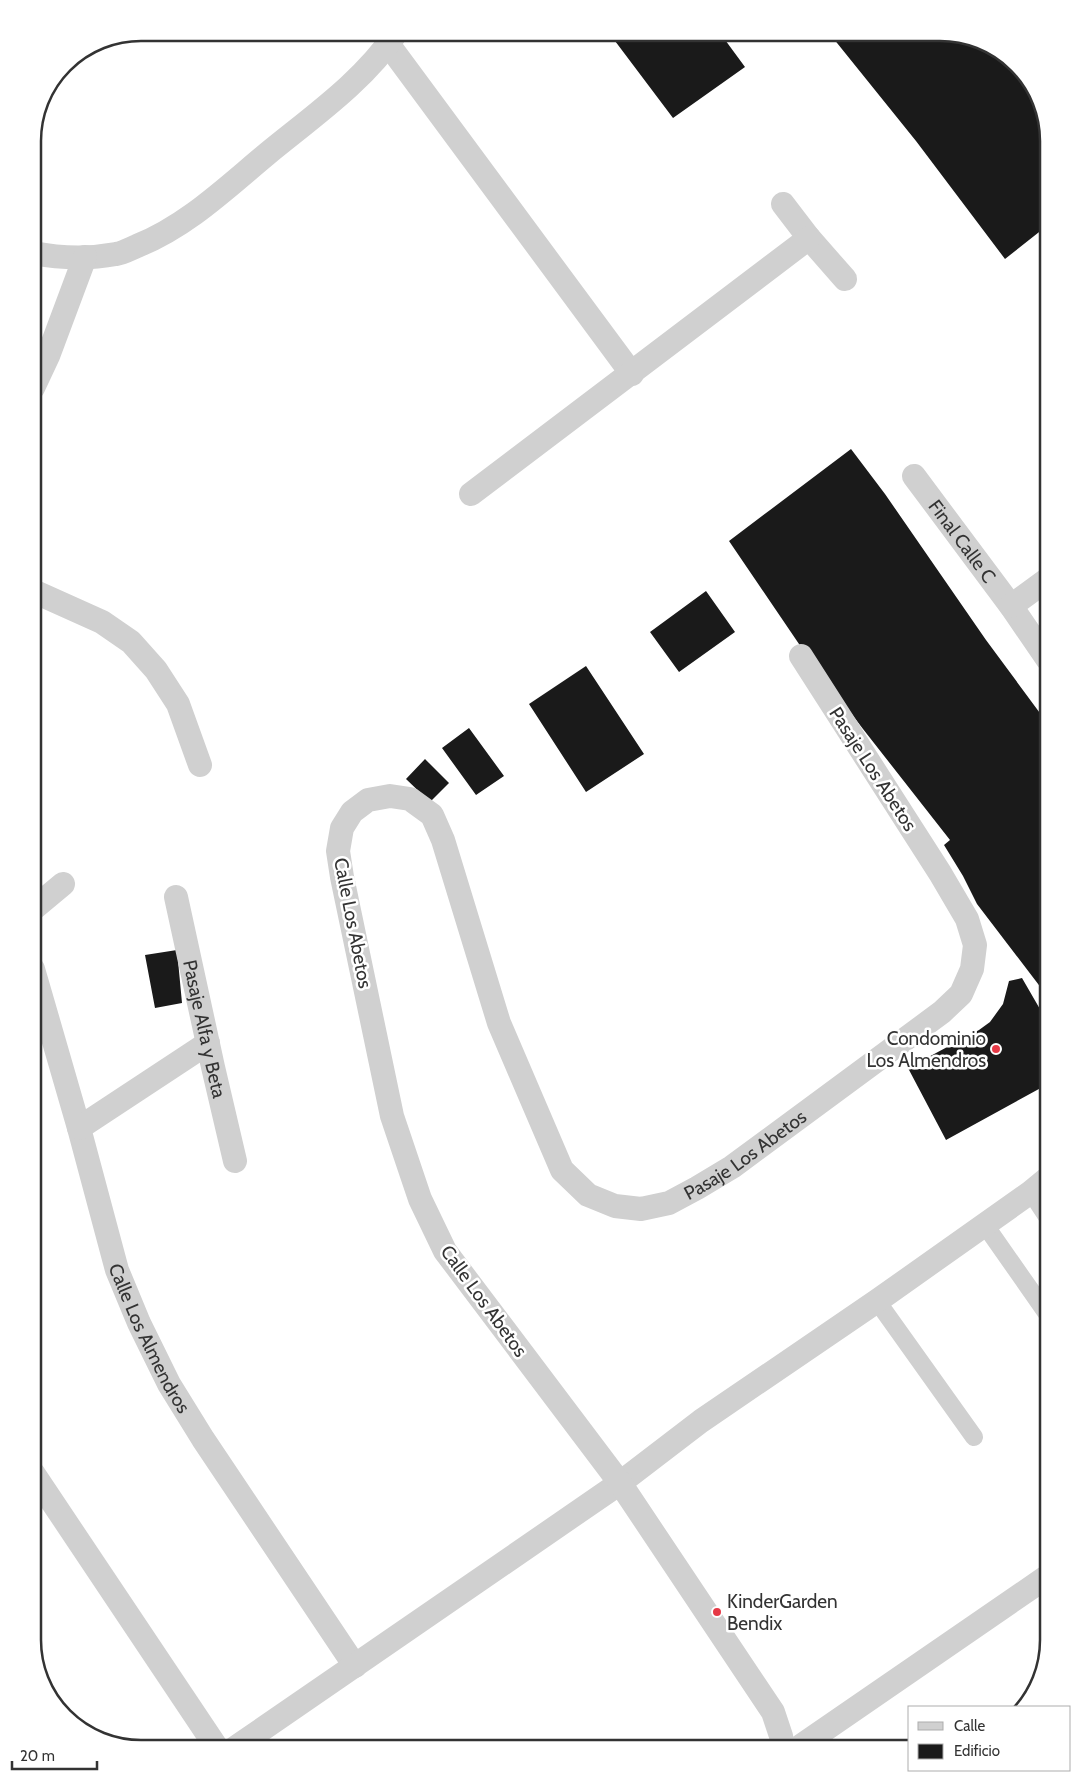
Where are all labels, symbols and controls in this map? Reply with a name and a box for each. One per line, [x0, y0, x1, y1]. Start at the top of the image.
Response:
street label: Final Calle C [924, 495, 1001, 587]
street label: Pasaje Los Abetos [824, 703, 922, 835]
street label: Calle Los Abetos [329, 856, 377, 990]
street label: Pasaje Alfa y Beta [178, 958, 231, 1100]
place label: Condominio Los Almendros [866, 1027, 986, 1072]
marker: Condominio Los Almendros [990, 1043, 1002, 1055]
street label: Pasaje Los Abetos [680, 1105, 811, 1204]
street label: Calle Los Abetos [436, 1241, 532, 1361]
street label: Calle Los Almendros [104, 1261, 196, 1417]
place label: KinderGarden Bendix [727, 1590, 838, 1635]
marker: KinderGarden Bendix [711, 1606, 723, 1618]
legend [908, 1706, 1071, 1771]
text: Calle [954, 1717, 985, 1735]
scale bar [12, 1738, 98, 1770]
text: Edificio [954, 1742, 1000, 1760]
text: 20 m [20, 1747, 55, 1765]

